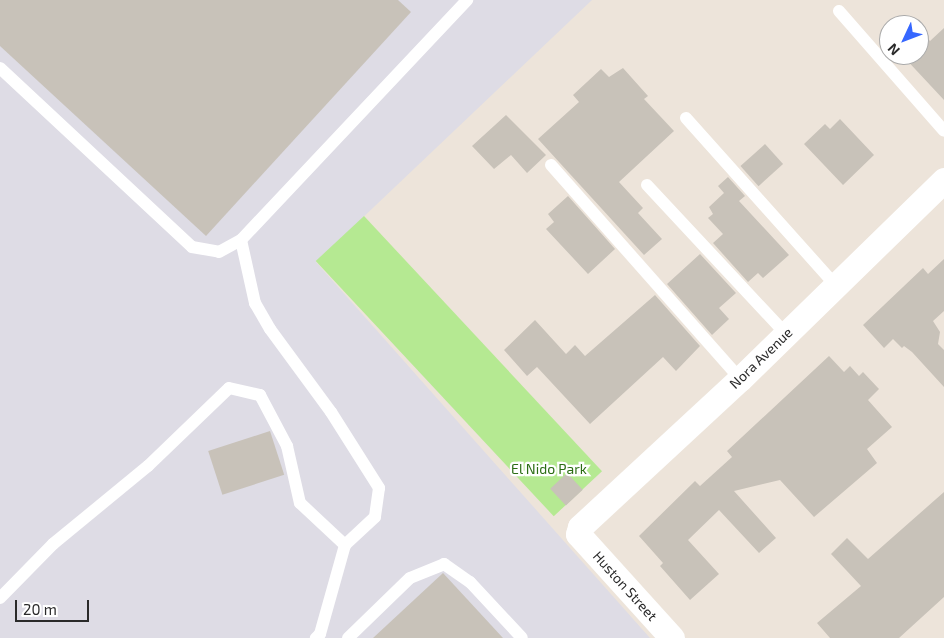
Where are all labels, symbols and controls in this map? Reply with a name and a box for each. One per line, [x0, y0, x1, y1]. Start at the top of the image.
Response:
north arrow [879, 15, 929, 65]
text: N [884, 40, 903, 59]
street label: Nora Avenue [726, 324, 796, 392]
park label: El Nido Park [511, 461, 587, 477]
street label: Huston Street [589, 548, 661, 624]
scale bar [18, 590, 91, 622]
text: 20 m [23, 600, 57, 618]

